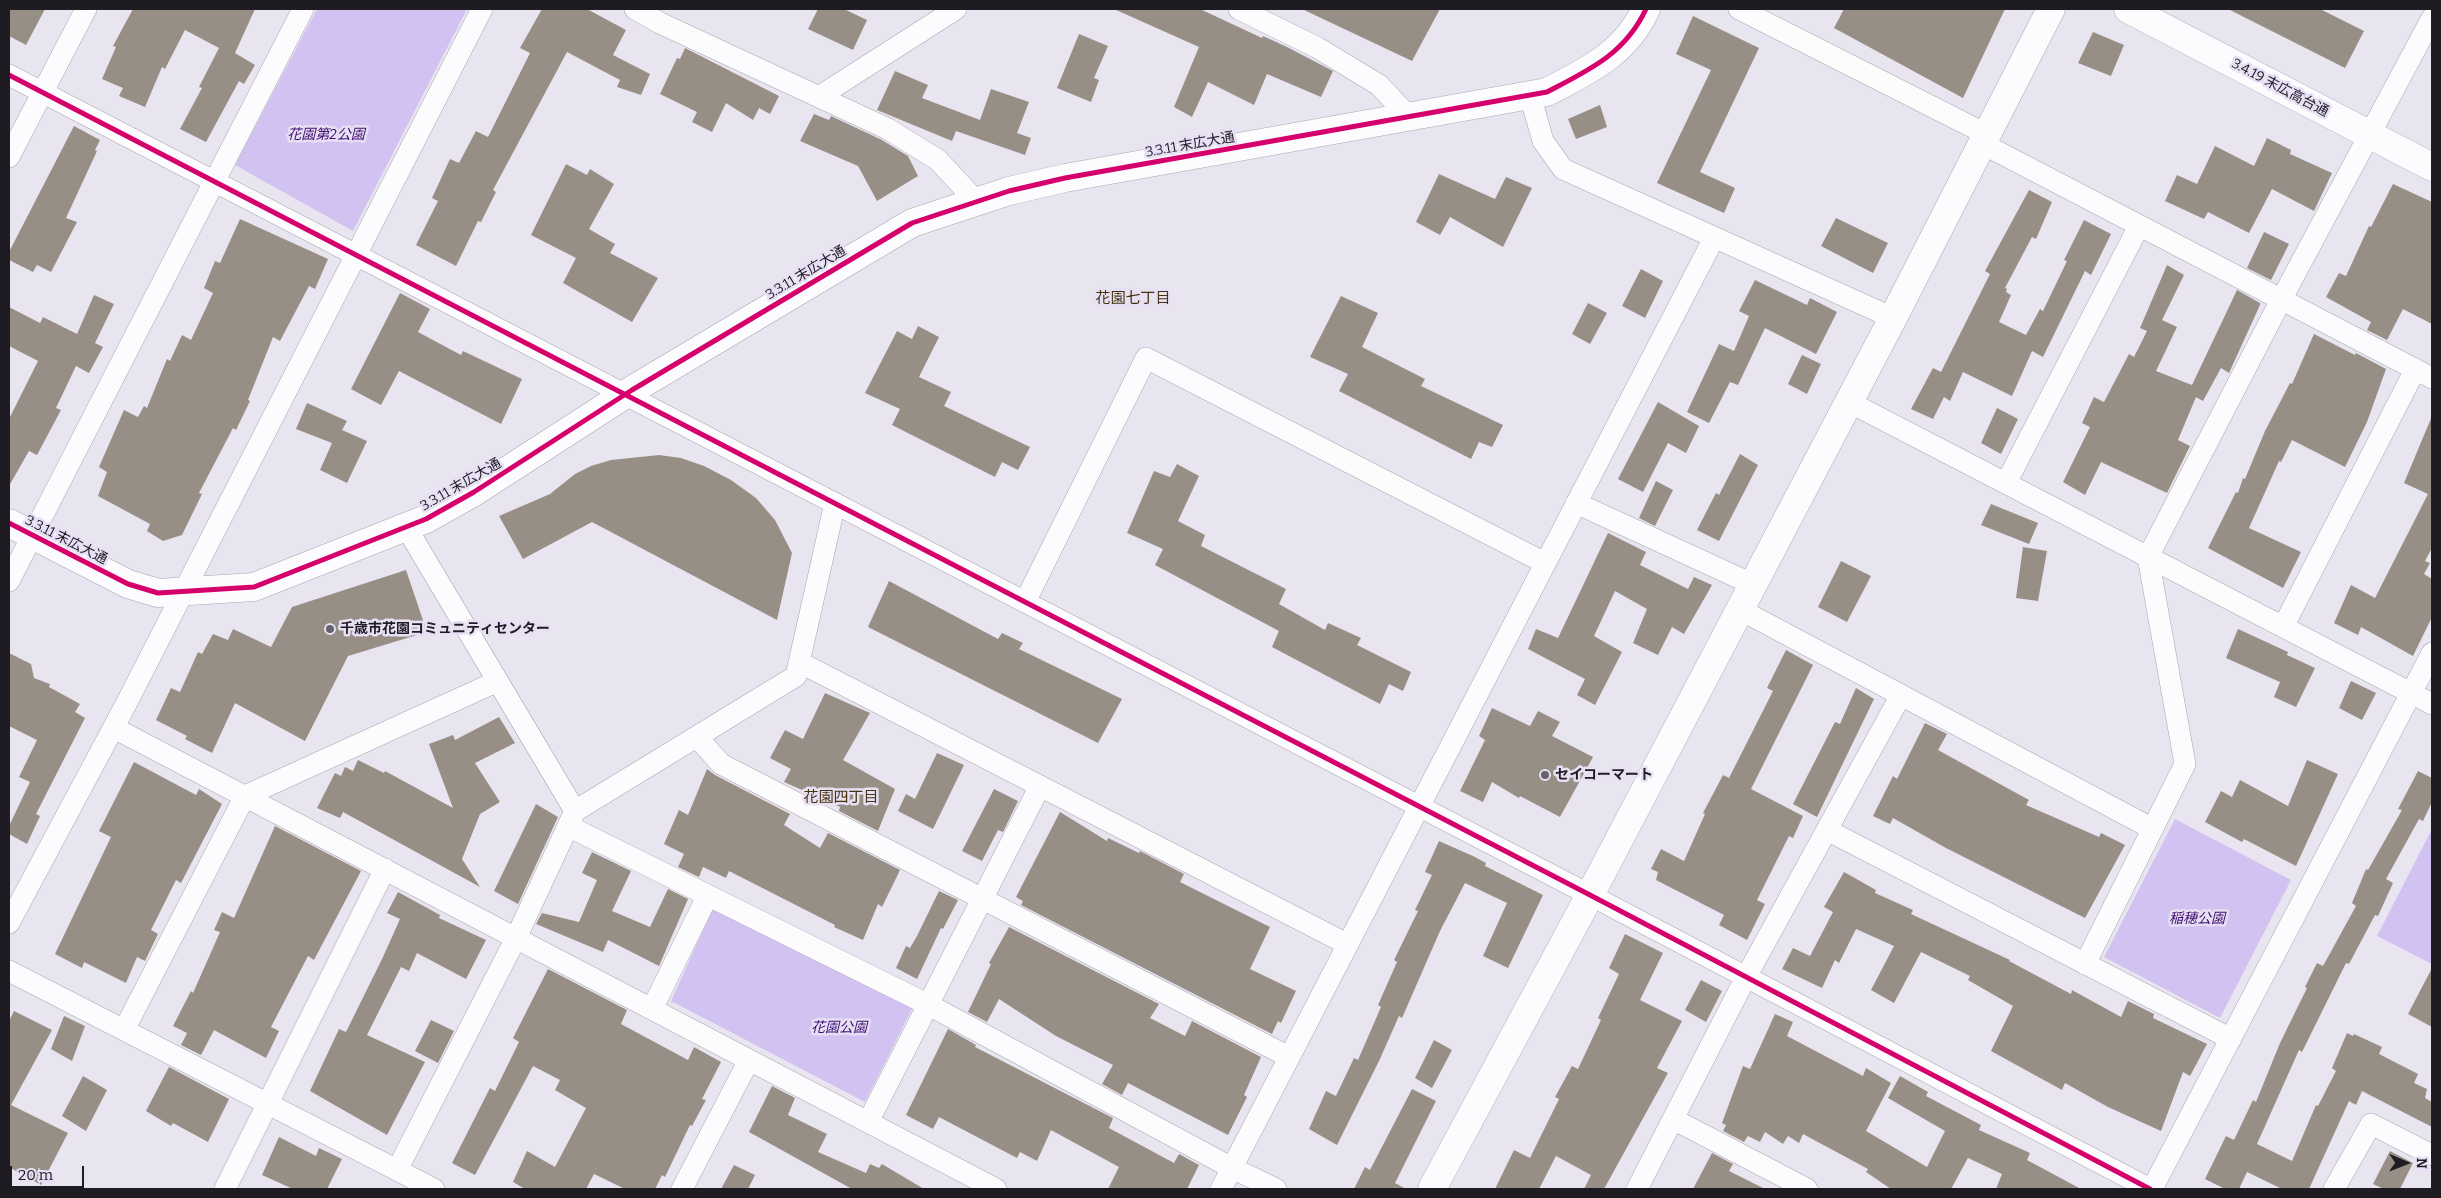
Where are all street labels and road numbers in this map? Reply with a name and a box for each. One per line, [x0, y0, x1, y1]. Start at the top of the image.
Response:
street label: 3.4.19 末広高台通 [2229, 55, 2331, 121]
street label: 3.3.11 末広大通 [1144, 129, 1236, 161]
street label: 3.3.11 末広大通 [763, 243, 849, 303]
street label: 3.3.11 末広大通 [418, 455, 504, 515]
street label: 3.3.11 末広大通 [22, 512, 110, 568]

